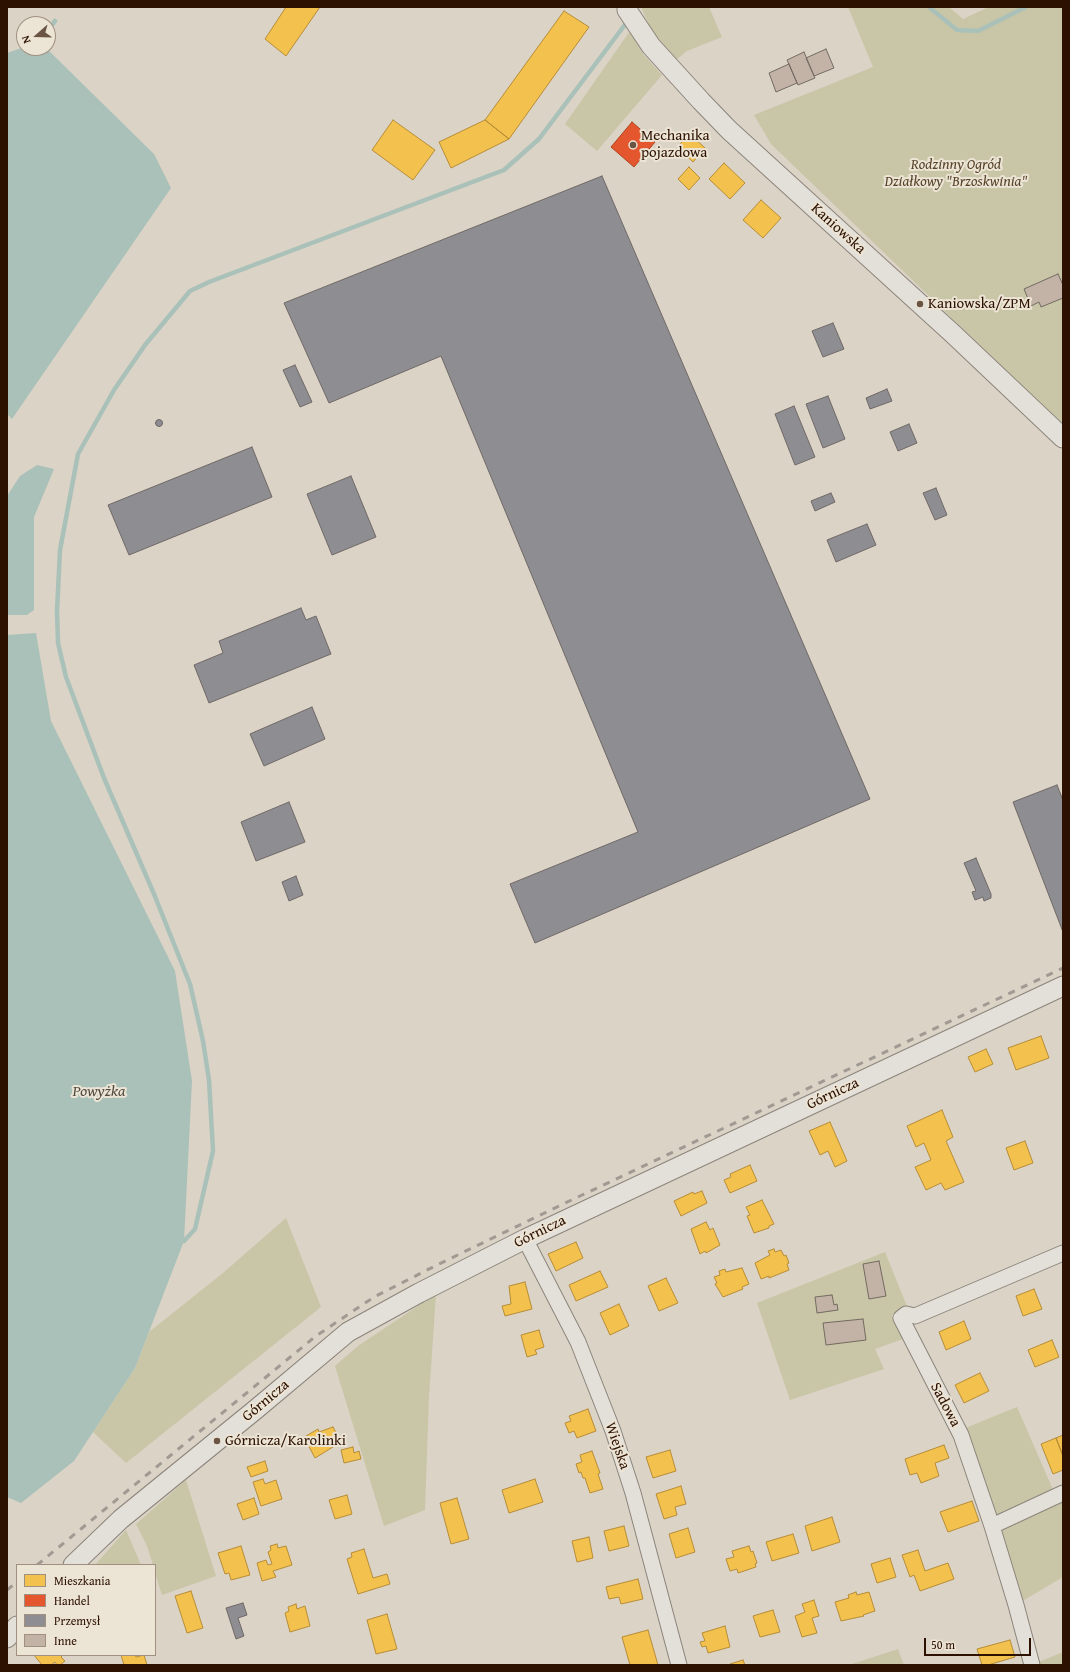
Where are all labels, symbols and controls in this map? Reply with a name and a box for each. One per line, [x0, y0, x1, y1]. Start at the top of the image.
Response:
north arrow [16, 16, 56, 56]
text: N [17, 34, 34, 46]
place label: Mechanika pojazdowa [641, 127, 710, 162]
marker: Mechanika pojazdowa [628, 140, 638, 150]
park label: Rodzinny Ogród Działkowy "Brzoskwinia" [885, 156, 1027, 191]
street label: Kaniowska [807, 200, 869, 258]
place label: Kaniowska/ZPM [928, 295, 1031, 313]
marker: Kaniowska/ZPM [915, 299, 925, 309]
street label: Górnicza [804, 1074, 862, 1114]
water label: Powyżka [73, 1082, 125, 1102]
street label: Górnicza [511, 1212, 569, 1252]
street label: Górnicza [239, 1376, 293, 1426]
street label: Sadowa [926, 1380, 964, 1430]
street label: Wiejska [601, 1420, 633, 1472]
place label: Górnicza/Karolinki [225, 1432, 346, 1450]
marker: Górnicza/Karolinki [212, 1436, 222, 1446]
legend [16, 1564, 156, 1656]
text: Mieszkania [54, 1572, 110, 1589]
text: Handel [54, 1592, 90, 1609]
text: Przemysł [54, 1612, 100, 1629]
scale bar [926, 1630, 1033, 1656]
text: Inne [54, 1632, 77, 1649]
text: 50 m [931, 1636, 955, 1653]

